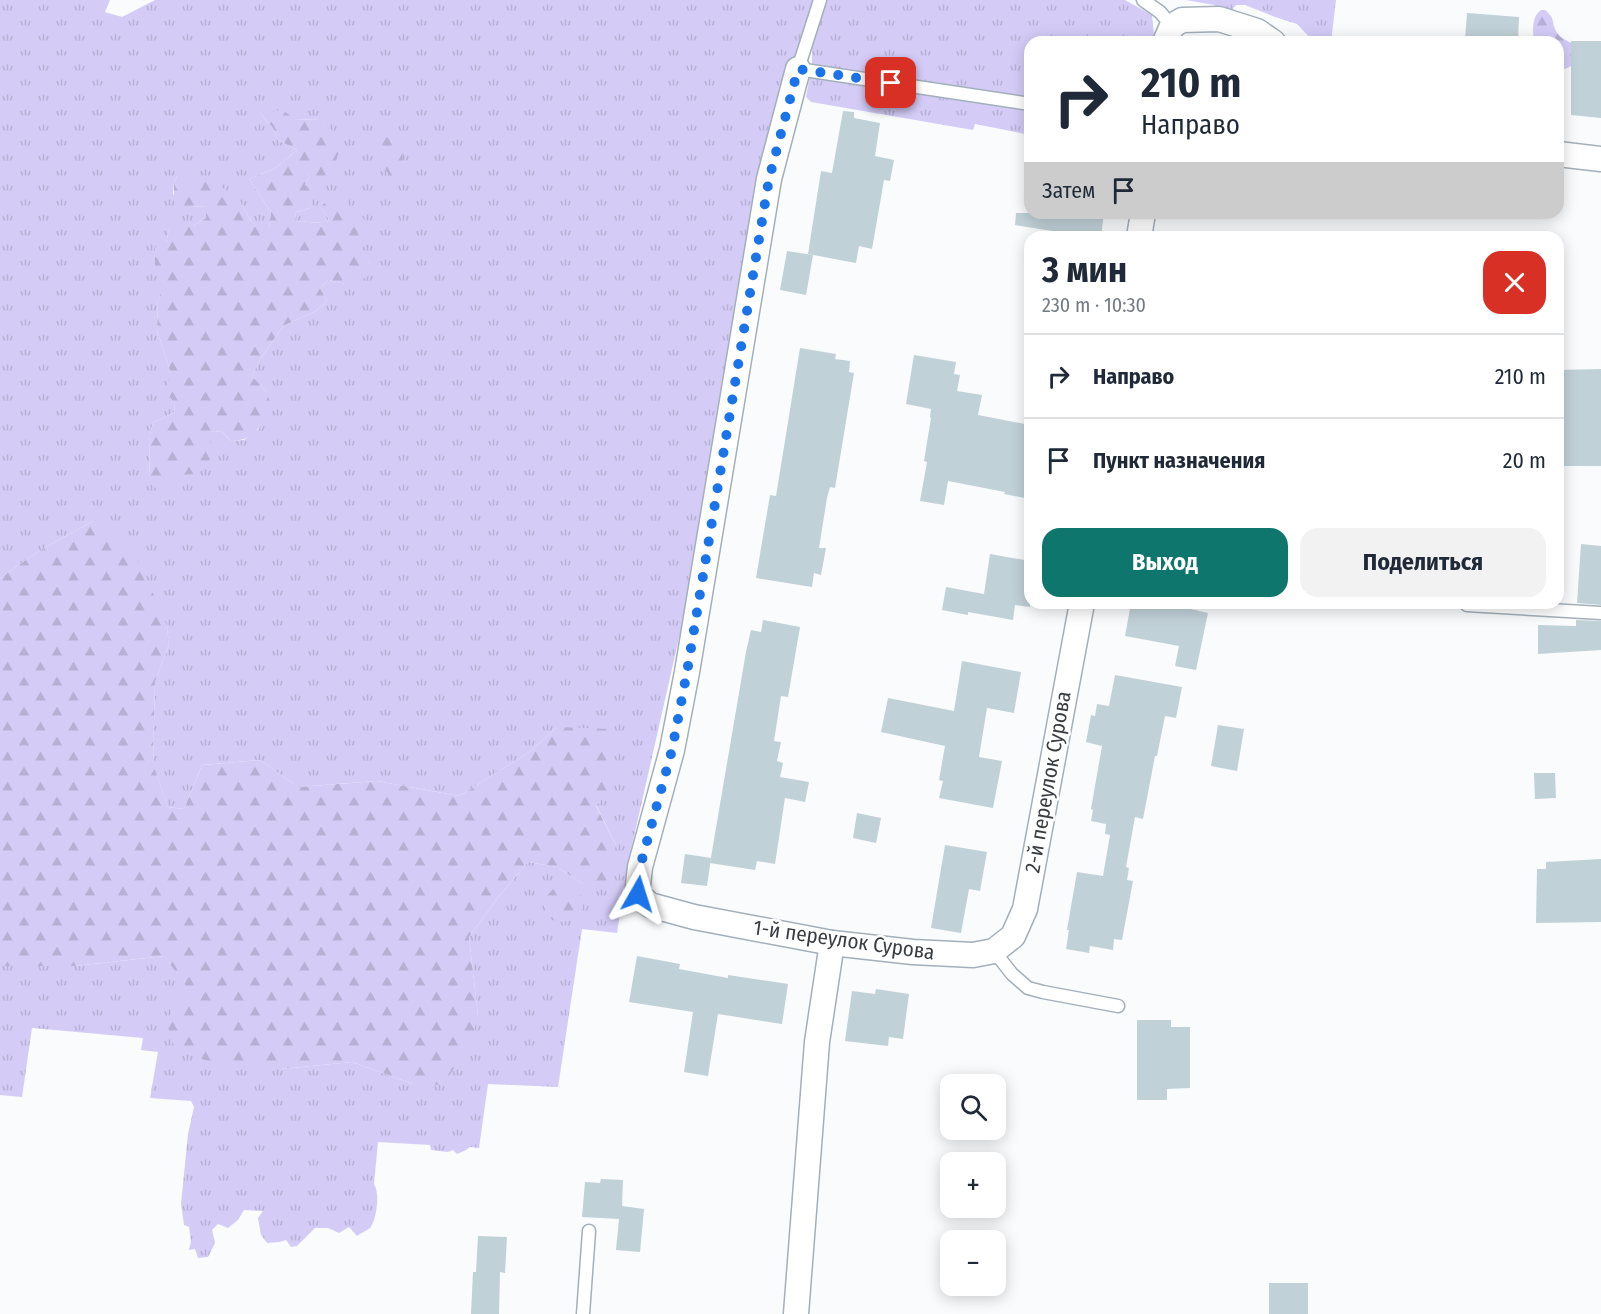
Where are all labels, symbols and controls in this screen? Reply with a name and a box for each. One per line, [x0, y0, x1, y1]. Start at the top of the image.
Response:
pin [865, 57, 916, 108]
text: 210 m [1141, 58, 1241, 108]
icon: right [1042, 60, 1120, 138]
icon: arrive [874, 66, 907, 99]
text: Направо [1141, 109, 1240, 141]
icon: arrive [1107, 174, 1140, 207]
text: Затем [1042, 177, 1095, 204]
text: 3 мин [1042, 248, 1127, 292]
button: close [1483, 251, 1546, 314]
text: 230 m · 10:30 [1042, 293, 1146, 317]
icon: right [1042, 360, 1075, 393]
text: Направо [1093, 363, 1174, 390]
text: 210 m [1495, 363, 1546, 390]
icon: arrive [1042, 444, 1075, 477]
text: Пункт назначения [1093, 447, 1265, 474]
text: 20 m [1503, 447, 1546, 474]
button: Выход [1042, 528, 1288, 597]
button: Поделиться [1300, 528, 1546, 597]
street label: 2-й переулок Сурова [1019, 689, 1077, 875]
position arrow [606, 862, 670, 926]
street label: 1-й переулок Сурова [752, 914, 936, 966]
map controls [940, 1074, 1006, 1296]
button: search [940, 1074, 1006, 1140]
button: + [940, 1152, 1006, 1218]
button: − [940, 1230, 1006, 1296]

